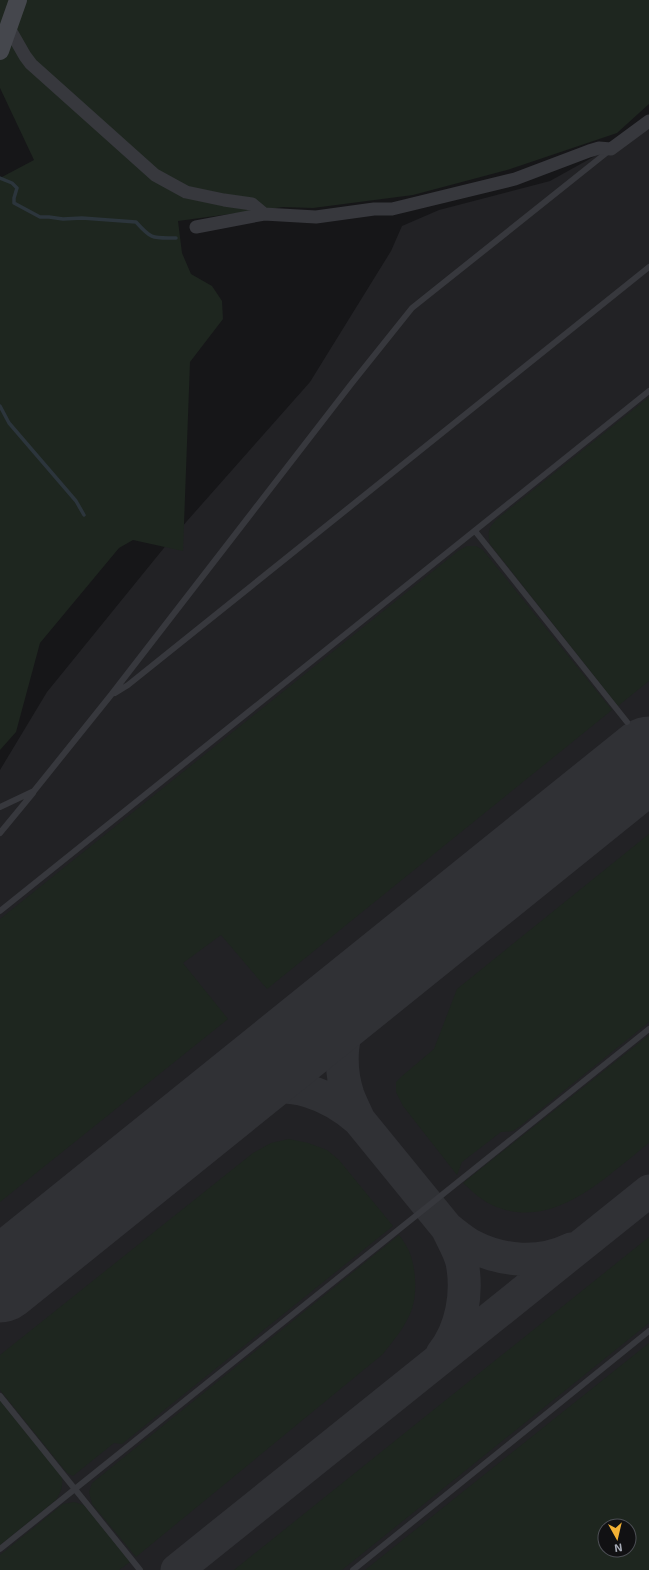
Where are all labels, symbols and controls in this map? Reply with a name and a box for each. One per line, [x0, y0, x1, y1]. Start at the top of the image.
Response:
north arrow [597, 1518, 637, 1558]
text: N [614, 1541, 623, 1555]

